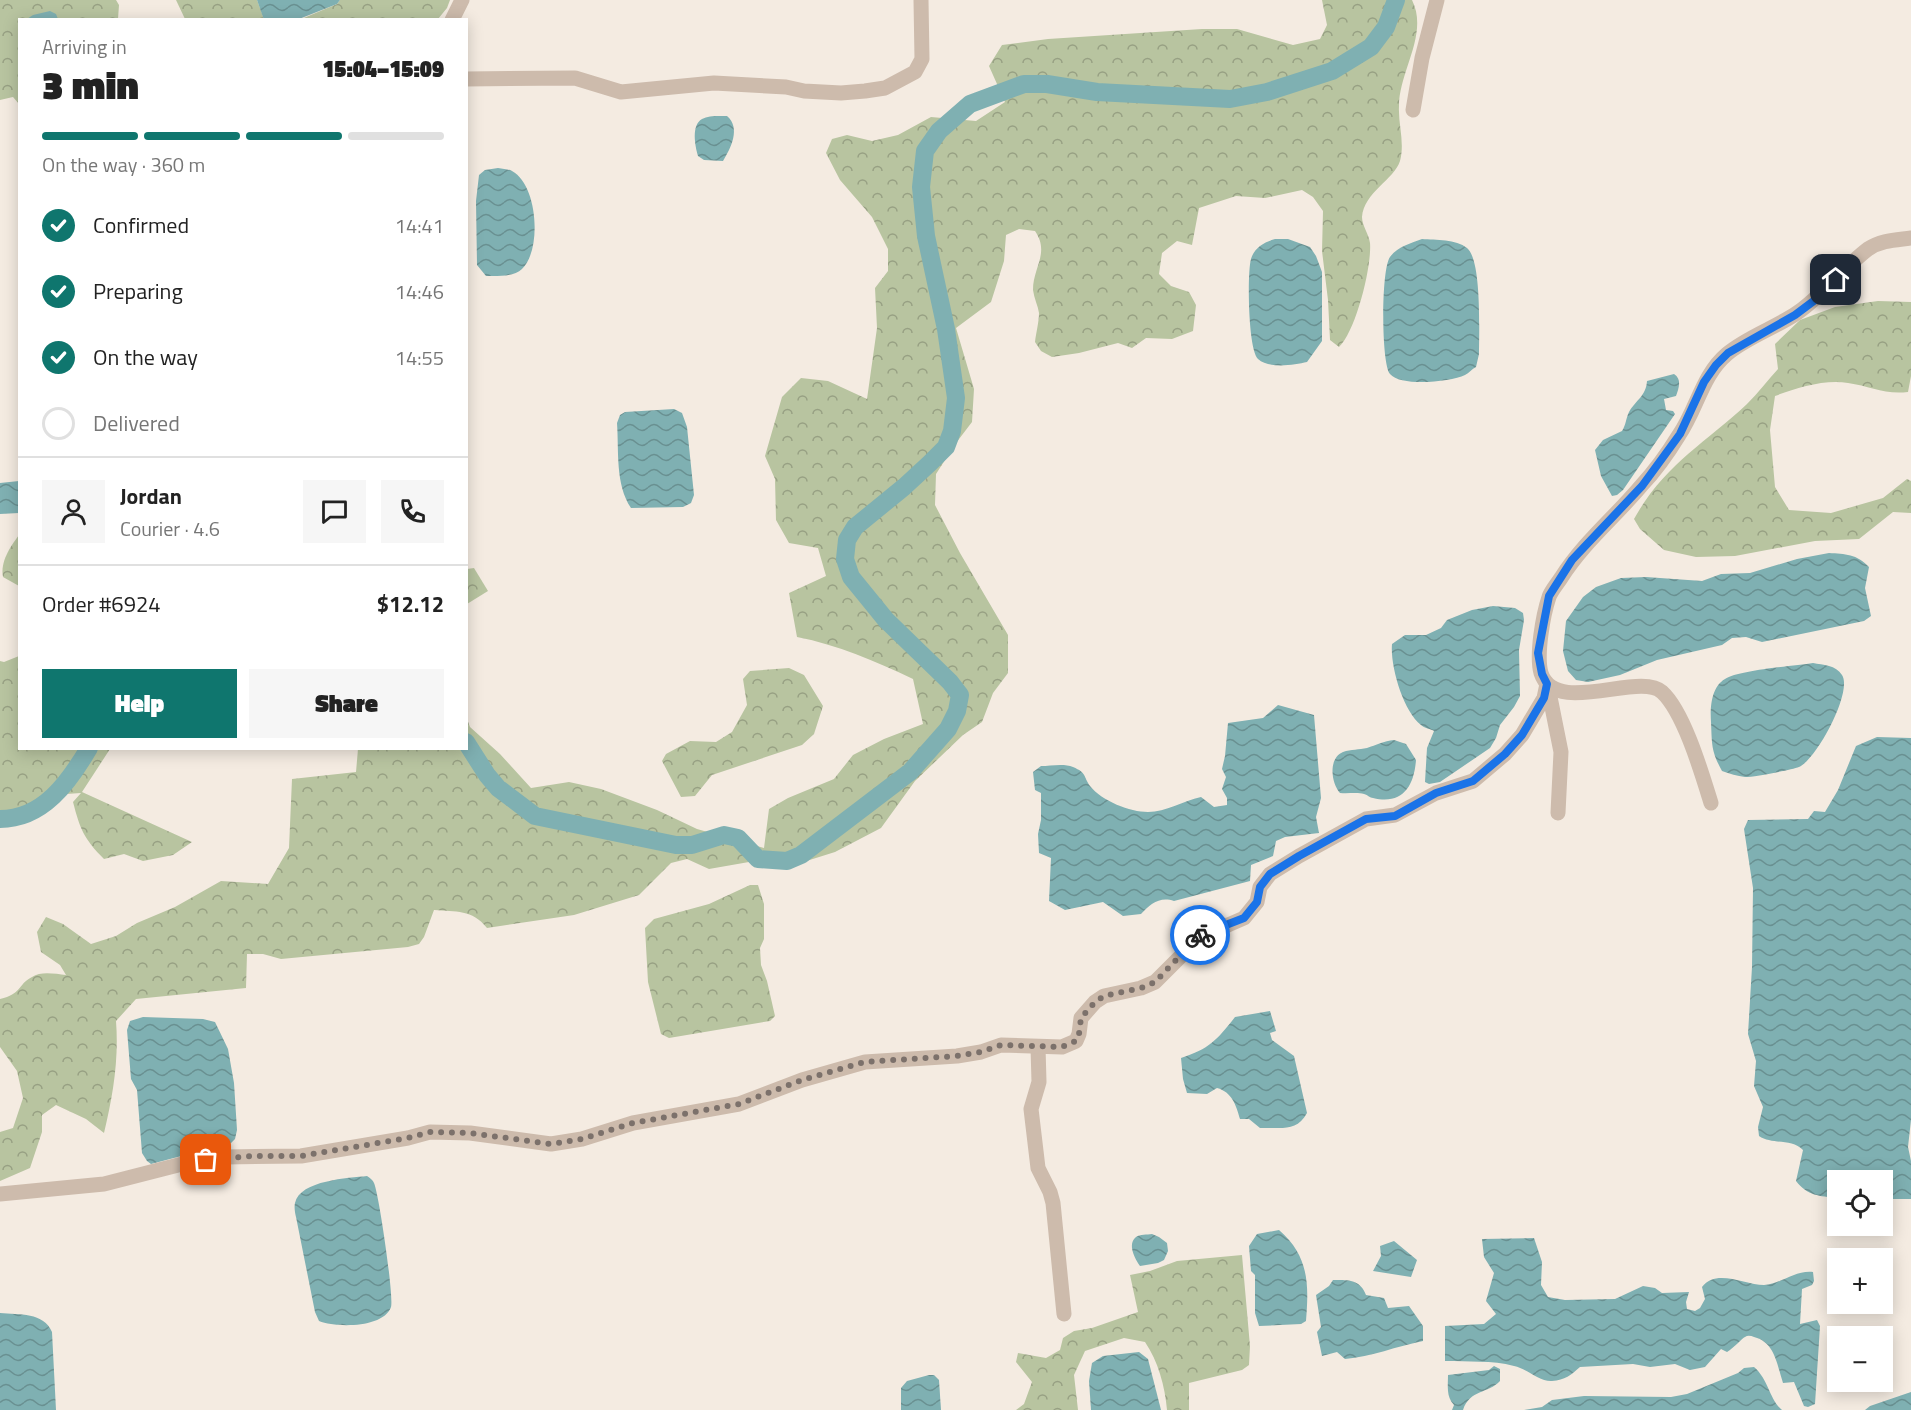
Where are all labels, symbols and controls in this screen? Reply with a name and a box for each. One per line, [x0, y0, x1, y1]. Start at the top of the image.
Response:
text: Arriving in [42, 31, 127, 62]
text: 15:04–15:09 [322, 52, 444, 86]
text: 3 min [42, 55, 139, 114]
text: On the way · 360 m [42, 149, 205, 180]
text: Confirmed [93, 208, 189, 242]
icon: check [42, 209, 75, 242]
text: 14:41 [395, 210, 444, 241]
pin [1810, 254, 1861, 305]
icon: home [1819, 263, 1852, 296]
text: Preparing [93, 274, 183, 308]
icon: check [42, 275, 75, 308]
text: 14:46 [395, 276, 444, 307]
text: On the way [93, 340, 198, 374]
icon: check [42, 341, 75, 374]
text: 14:55 [395, 342, 444, 373]
text: Delivered [93, 406, 180, 440]
text: Jordan [120, 479, 182, 513]
button: person [42, 480, 105, 543]
button: chat [303, 480, 366, 543]
button: phone [381, 480, 444, 543]
text: Courier · 4.6 [120, 513, 220, 544]
text: Order #6924 [42, 587, 161, 621]
text: $12.12 [377, 587, 444, 621]
button: Help [42, 669, 237, 738]
button: Share [249, 669, 444, 738]
courier [1170, 905, 1230, 965]
icon: bike [1184, 919, 1217, 952]
pin [180, 1134, 231, 1185]
icon: bag [189, 1143, 222, 1176]
map controls [1827, 1170, 1893, 1392]
button: locate [1827, 1170, 1893, 1236]
button: + [1827, 1248, 1893, 1314]
button: − [1827, 1326, 1893, 1392]

